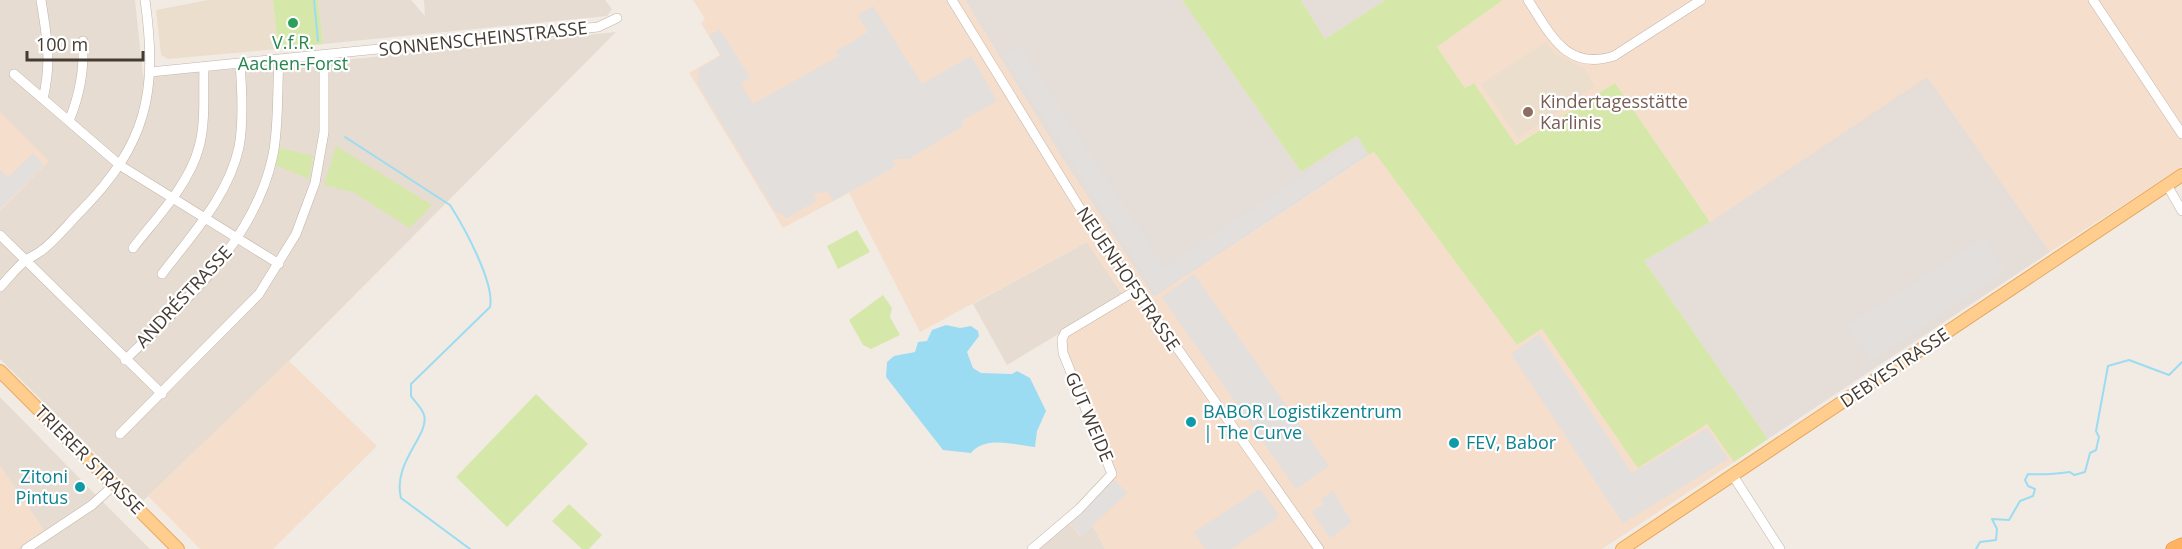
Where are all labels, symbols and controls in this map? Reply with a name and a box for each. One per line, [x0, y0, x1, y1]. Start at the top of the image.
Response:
street label: SONNENSCHEINSTRASSE [377, 15, 588, 61]
marker: V.f.R. Aachen-Forst [286, 16, 300, 30]
scale bar [27, 24, 142, 62]
place label: V.f.R. Aachen-Forst [238, 30, 348, 75]
text: 100 m [36, 32, 88, 56]
place label: Kindertagesstätte Karlinis [1540, 89, 1688, 134]
marker: Kindertagesstätte Karlinis [1521, 105, 1535, 119]
street label: NEUENHOFSTRASSE [1072, 202, 1186, 355]
street label: ANDRÉSTRASSE [130, 240, 237, 352]
street label: DEBYESTRASSE [1835, 322, 1954, 413]
street label: GUT WEIDE [1060, 368, 1120, 465]
place label: BABOR Logistikzentrum | The Curve [1203, 399, 1402, 444]
street label: TRIERER STRASSE [30, 400, 149, 519]
marker: BABOR Logistikzentrum | The Curve [1184, 415, 1198, 429]
place label: FEV, Babor [1466, 430, 1557, 454]
marker: FEV, Babor [1447, 436, 1461, 450]
place label: Zitoni Pintus [16, 464, 68, 509]
marker: Zitoni Pintus [73, 480, 87, 494]

